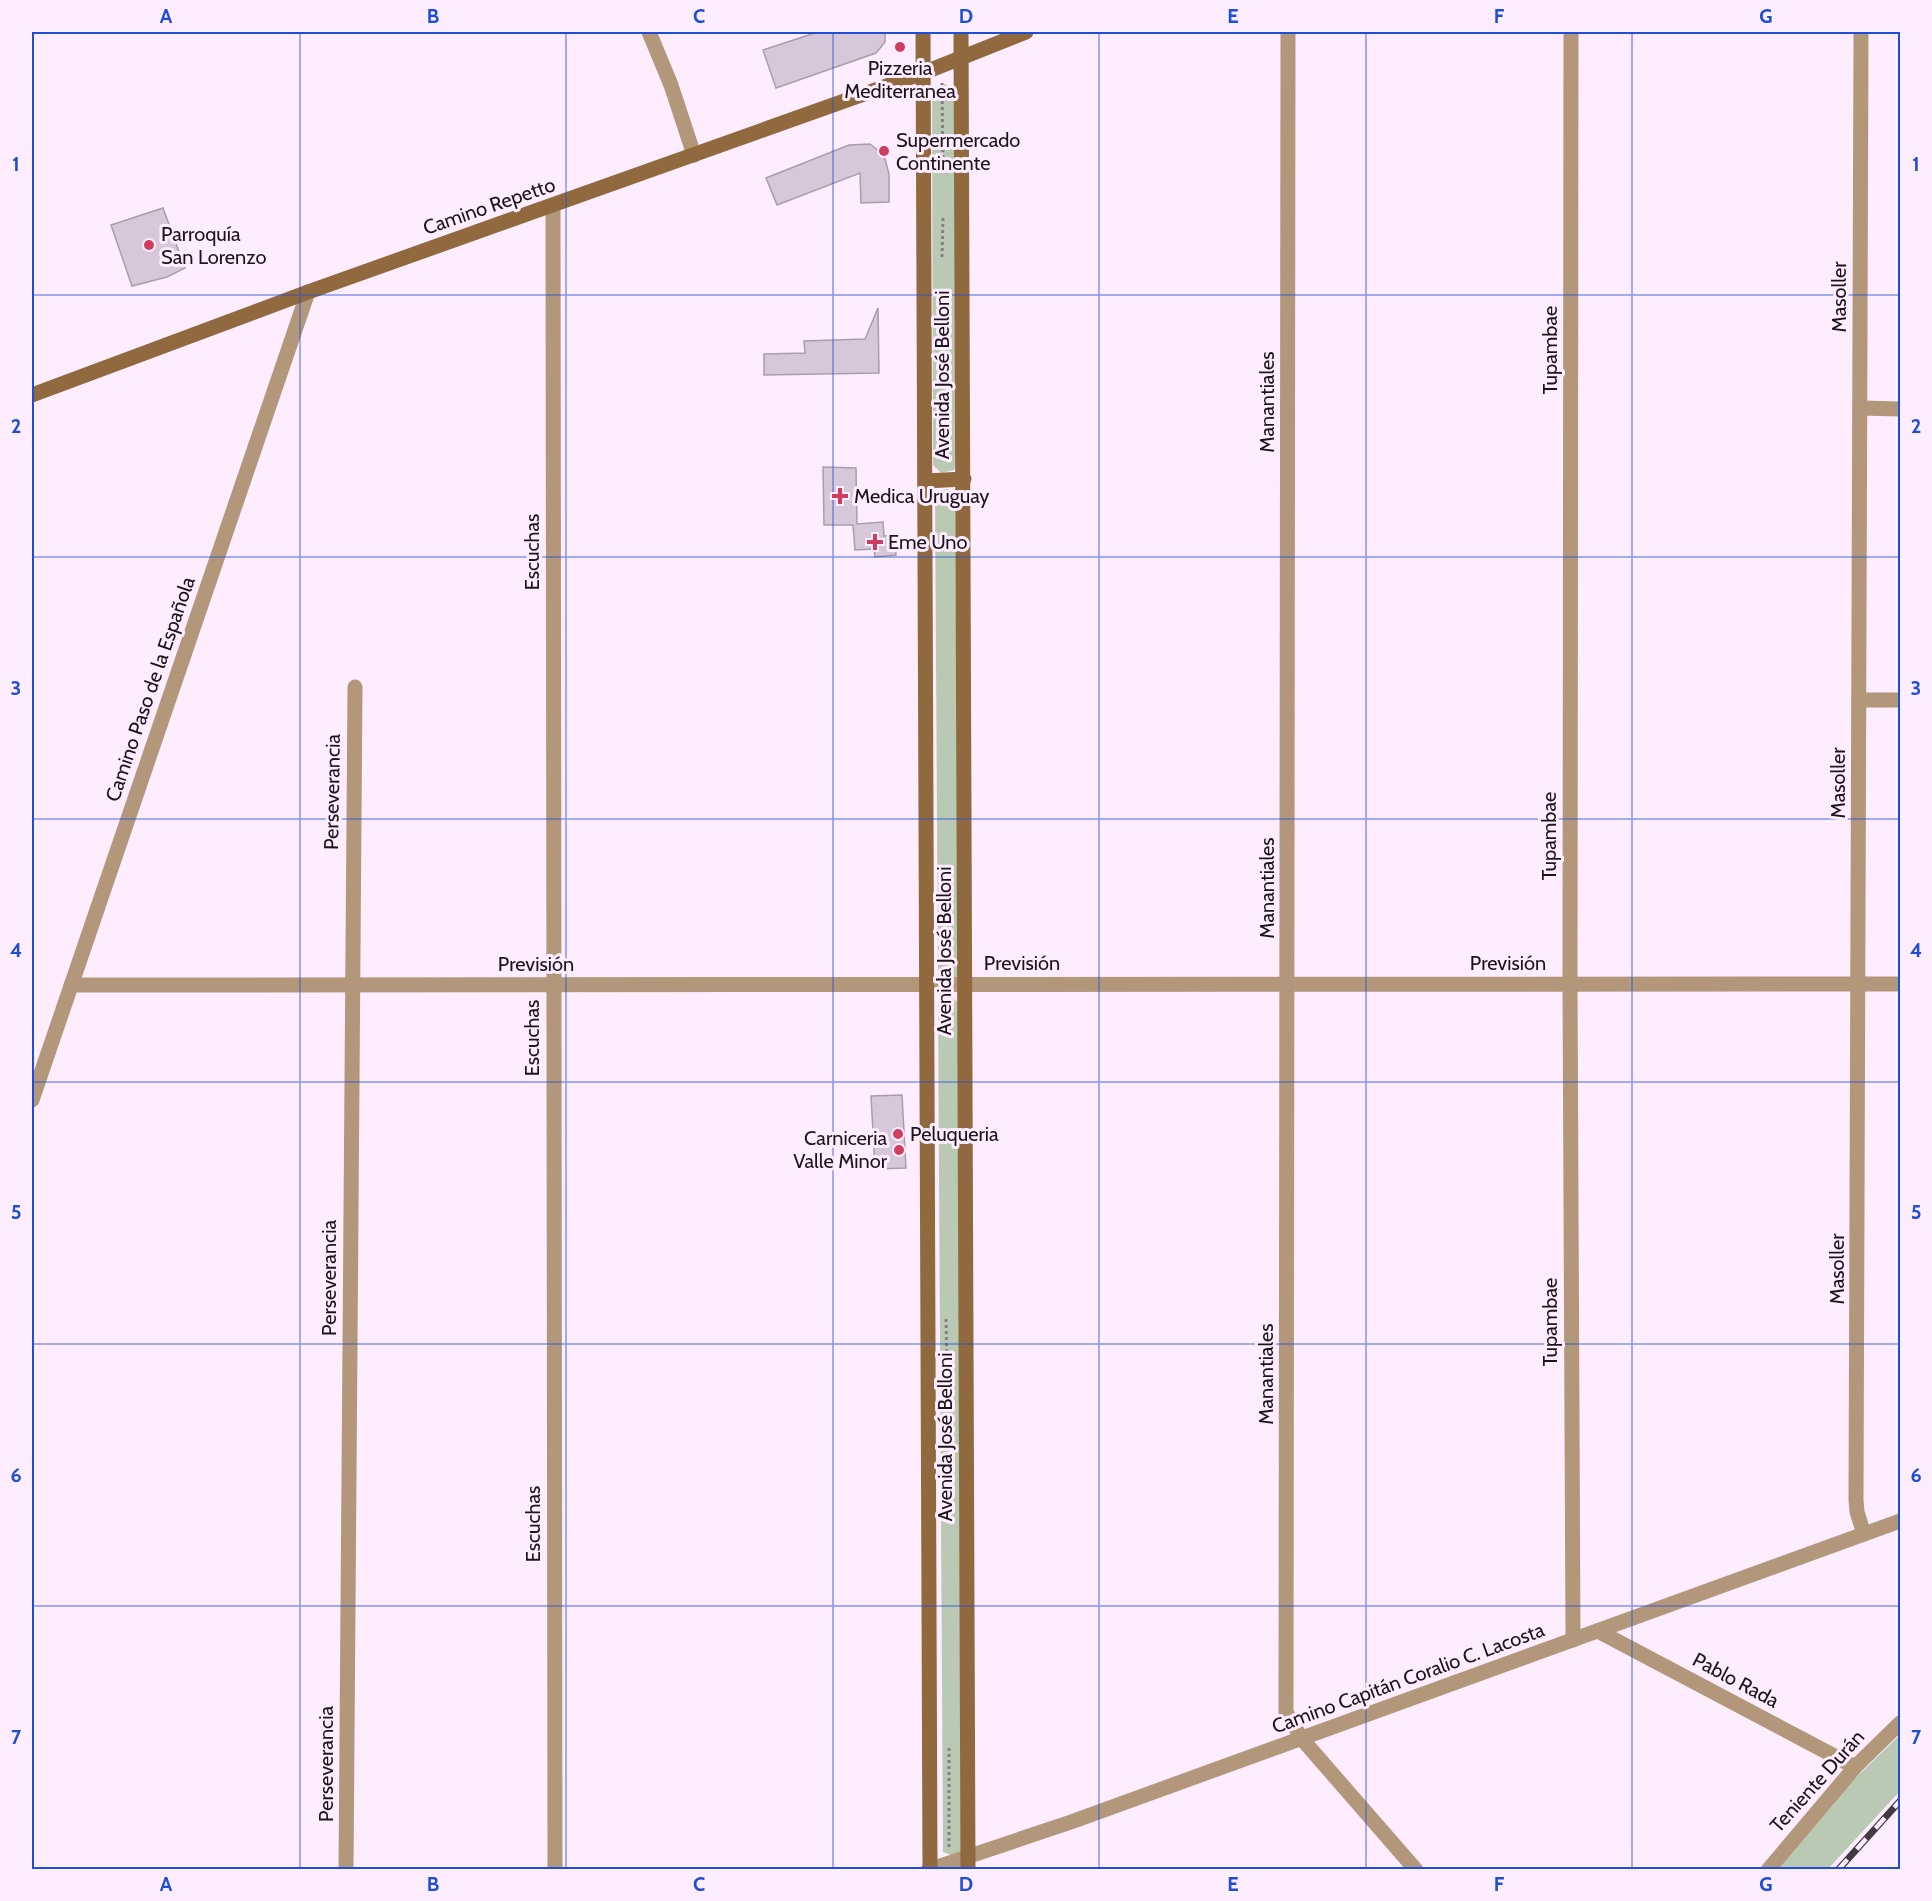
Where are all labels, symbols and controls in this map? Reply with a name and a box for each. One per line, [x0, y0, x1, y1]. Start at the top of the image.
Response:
text: A [160, 4, 173, 28]
text: B [427, 4, 439, 28]
text: C [693, 4, 705, 28]
text: D [959, 4, 973, 28]
text: E [1227, 4, 1239, 28]
text: F [1494, 4, 1505, 28]
text: G [1759, 4, 1773, 28]
marker: Pizzeria Mediterranea [893, 40, 907, 54]
place label: Pizzeria Mediterranea [844, 56, 956, 103]
place label: Supermercado Continente [896, 128, 1020, 175]
marker: Supermercado Continente [877, 144, 891, 158]
text: 1 [12, 152, 20, 176]
text: 1 [1912, 152, 1920, 176]
street label: Camino Repetto [420, 172, 558, 240]
place label: Parroquía San Lorenzo [161, 222, 266, 269]
marker: Parroquía San Lorenzo [142, 238, 156, 252]
street label: Masoller [1827, 261, 1851, 332]
street label: Avenida José Belloni [930, 291, 954, 459]
street label: Tupambae [1538, 306, 1562, 394]
street label: Manantiales [1255, 351, 1279, 453]
text: 2 [11, 414, 21, 438]
text: 2 [1911, 414, 1921, 438]
place label: Medica Uruguay [854, 484, 989, 508]
marker: Medica Uruguay [831, 487, 849, 505]
street label: Escuchas [520, 514, 544, 590]
place label: Eme Uno [888, 530, 968, 554]
marker: Eme Uno [866, 533, 884, 551]
street label: Camino Paso de la Española [100, 573, 200, 805]
text: 3 [11, 676, 21, 700]
text: 3 [1911, 676, 1921, 700]
street label: Perseverancia [319, 733, 345, 850]
street label: Masoller [1826, 747, 1850, 818]
street label: Tupambae [1537, 792, 1561, 880]
street label: Manantiales [1255, 837, 1279, 939]
street label: Avenida José Belloni [932, 867, 956, 1035]
text: 4 [10, 938, 22, 962]
text: 4 [1910, 938, 1922, 962]
street label: Previsión [984, 951, 1060, 975]
street label: Previsión [1470, 951, 1546, 975]
street label: Previsión [498, 952, 574, 976]
street label: Escuchas [520, 1000, 544, 1076]
place label: Peluqueria [910, 1122, 999, 1146]
place label: Carniceria Valle Minor [793, 1126, 888, 1173]
marker: Peluqueria [891, 1127, 905, 1141]
marker: Carniceria Valle Minor [892, 1143, 906, 1157]
text: 5 [11, 1200, 21, 1224]
text: 5 [1911, 1200, 1921, 1224]
street label: Perseverancia [317, 1220, 341, 1336]
street label: Masoller [1825, 1233, 1849, 1304]
street label: Tupambae [1538, 1278, 1562, 1366]
street label: Manantiales [1254, 1323, 1278, 1425]
street label: Avenida José Belloni [933, 1353, 957, 1521]
text: 6 [10, 1463, 22, 1487]
text: 6 [1910, 1463, 1922, 1487]
street label: Escuchas [521, 1486, 545, 1562]
street label: Camino Capitán Coralio C. Lacosta [1269, 1617, 1548, 1739]
street label: Pablo Rada [1689, 1647, 1784, 1713]
street label: Perseverancia [314, 1706, 338, 1822]
text: 7 [11, 1725, 22, 1749]
street label: Teniente Durán [1765, 1725, 1869, 1837]
text: 7 [1911, 1725, 1922, 1749]
text: A [160, 1872, 173, 1896]
text: B [427, 1872, 439, 1896]
text: C [693, 1872, 705, 1896]
text: D [959, 1872, 973, 1896]
text: E [1227, 1872, 1239, 1896]
text: F [1494, 1872, 1505, 1896]
text: G [1759, 1872, 1773, 1896]

